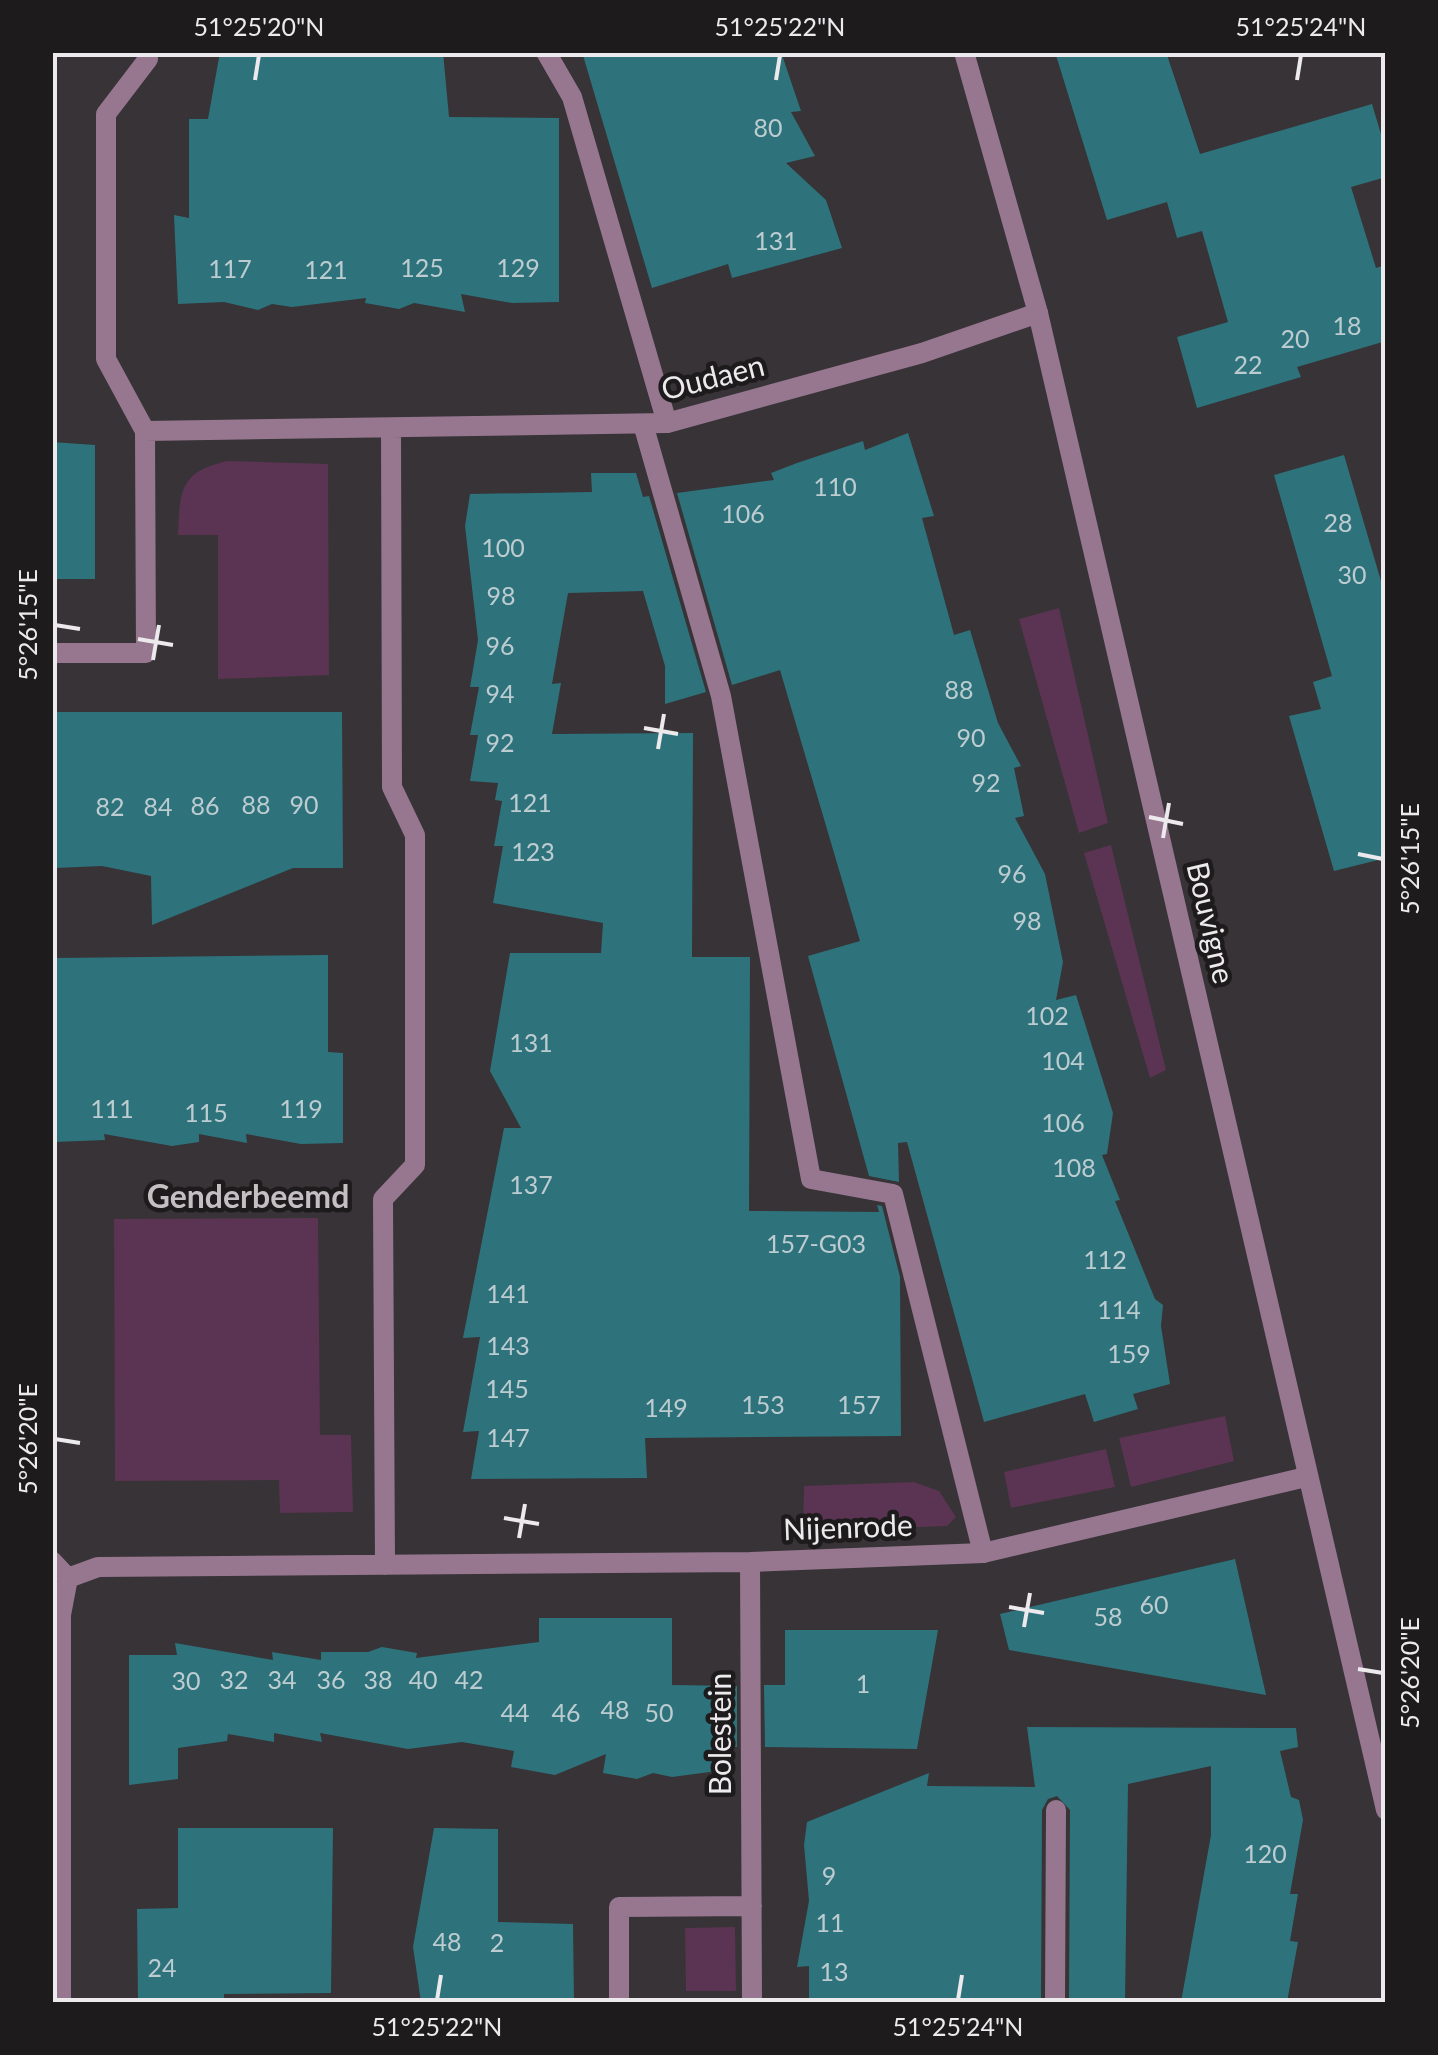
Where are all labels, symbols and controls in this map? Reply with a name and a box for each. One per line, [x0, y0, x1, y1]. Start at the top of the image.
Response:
text: 51°25'20"N [194, 11, 324, 41]
text: 51°25'22"N [715, 11, 845, 41]
text: 51°25'24"N [1236, 11, 1366, 41]
house number: 80 [753, 112, 783, 142]
house number: 131 [754, 225, 798, 255]
house number: 125 [400, 252, 444, 282]
house number: 129 [496, 252, 540, 282]
house number: 117 [208, 253, 252, 283]
house number: 121 [304, 254, 348, 284]
house number: 18 [1332, 310, 1362, 340]
house number: 20 [1280, 323, 1310, 353]
street label: Oudaen [657, 346, 768, 406]
house number: 22 [1233, 349, 1263, 379]
house number: 110 [813, 471, 857, 501]
house number: 106 [721, 498, 765, 528]
house number: 28 [1323, 507, 1353, 537]
house number: 100 [481, 532, 525, 562]
house number: 30 [1337, 559, 1367, 589]
text: 5°26'15"E [12, 569, 42, 681]
house number: 98 [486, 580, 516, 610]
house number: 96 [485, 630, 515, 660]
house number: 88 [944, 674, 974, 704]
house number: 94 [485, 678, 515, 708]
house number: 90 [956, 722, 986, 752]
house number: 92 [485, 727, 515, 757]
house number: 92 [971, 767, 1001, 797]
house number: 121 [508, 787, 552, 817]
house number: 88 [241, 789, 271, 819]
house number: 90 [289, 789, 319, 819]
house number: 86 [190, 790, 220, 820]
house number: 82 [95, 791, 125, 821]
house number: 84 [143, 791, 173, 821]
text: 5°26'15"E [1394, 803, 1424, 915]
house number: 123 [511, 836, 555, 866]
house number: 96 [997, 858, 1027, 888]
street label: Bouvigne [1180, 858, 1243, 987]
house number: 98 [1012, 905, 1042, 935]
house number: 102 [1025, 1000, 1069, 1030]
house number: 131 [509, 1027, 553, 1057]
house number: 104 [1041, 1045, 1085, 1075]
house number: 111 [90, 1093, 134, 1123]
house number: 119 [279, 1093, 323, 1123]
house number: 115 [184, 1097, 228, 1127]
house number: 106 [1041, 1107, 1085, 1137]
house number: 108 [1052, 1152, 1096, 1182]
house number: 137 [509, 1169, 553, 1199]
district label: Genderbeemd [147, 1176, 349, 1215]
house number: 157-G03 [766, 1228, 866, 1258]
house number: 112 [1083, 1244, 1127, 1274]
house number: 141 [486, 1278, 530, 1308]
house number: 114 [1097, 1294, 1141, 1324]
house number: 143 [486, 1330, 530, 1360]
house number: 159 [1107, 1338, 1151, 1368]
house number: 145 [485, 1373, 529, 1403]
text: 5°26'20"E [12, 1383, 42, 1495]
house number: 153 [741, 1389, 785, 1419]
house number: 157 [837, 1389, 881, 1419]
house number: 149 [644, 1392, 688, 1422]
house number: 147 [486, 1422, 530, 1452]
street label: Nijenrode [783, 1506, 913, 1546]
house number: 60 [1139, 1589, 1169, 1619]
house number: 58 [1093, 1601, 1123, 1631]
text: 5°26'20"E [1394, 1617, 1424, 1729]
house number: 32 [219, 1664, 249, 1694]
house number: 34 [267, 1664, 297, 1694]
house number: 36 [316, 1664, 346, 1694]
house number: 38 [363, 1664, 393, 1694]
house number: 40 [408, 1664, 438, 1694]
house number: 42 [454, 1664, 484, 1694]
house number: 30 [171, 1665, 201, 1695]
house number: 1 [856, 1668, 870, 1698]
street label: Bolestein [701, 1673, 737, 1795]
house number: 48 [600, 1694, 630, 1724]
house number: 44 [500, 1697, 530, 1727]
house number: 46 [551, 1697, 581, 1727]
house number: 50 [644, 1697, 674, 1727]
house number: 120 [1243, 1838, 1287, 1868]
house number: 9 [822, 1860, 836, 1890]
house number: 11 [815, 1907, 845, 1937]
house number: 48 [432, 1926, 462, 1956]
house number: 2 [490, 1927, 504, 1957]
house number: 24 [147, 1952, 177, 1982]
house number: 13 [819, 1956, 849, 1986]
text: 51°25'22"N [372, 2011, 502, 2041]
text: 51°25'24"N [893, 2011, 1023, 2041]

